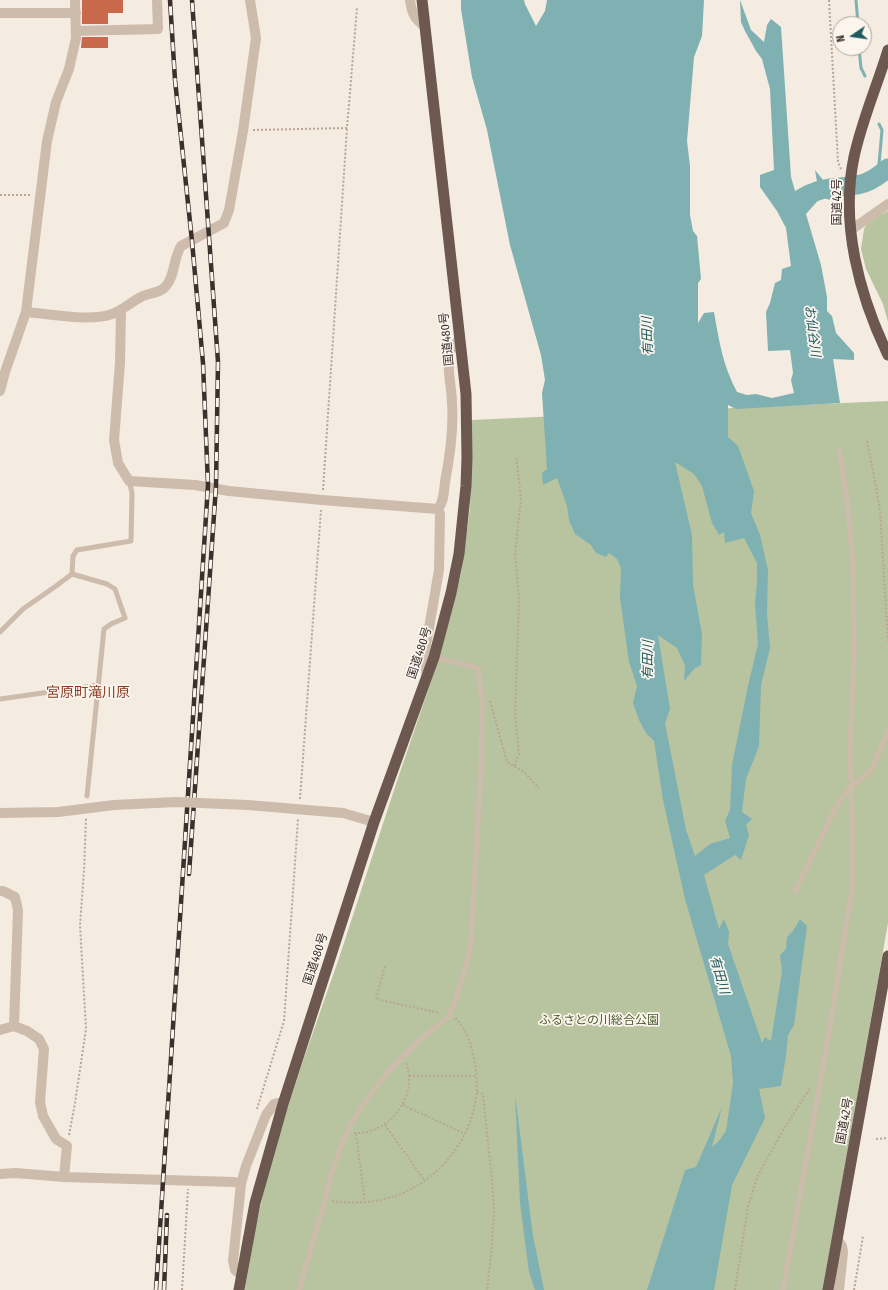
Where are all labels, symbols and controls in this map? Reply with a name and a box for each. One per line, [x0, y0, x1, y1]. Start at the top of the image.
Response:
north arrow [832, 16, 872, 56]
text: N [834, 34, 848, 43]
street label: 国道42号 [831, 179, 845, 225]
water label: お仙谷川 [801, 304, 823, 358]
street label: 国道480号 [437, 311, 457, 367]
water label: 有田川 [640, 316, 656, 356]
street label: 国道480号 [405, 625, 435, 681]
water label: 有田川 [640, 641, 656, 679]
district label: 宮原町滝川原 [46, 685, 130, 701]
street label: 国道480号 [301, 931, 331, 987]
water label: 有田川 [706, 954, 732, 996]
park label: ふるさとの川総合公園 [539, 1014, 659, 1028]
street label: 国道42号 [834, 1097, 856, 1145]

